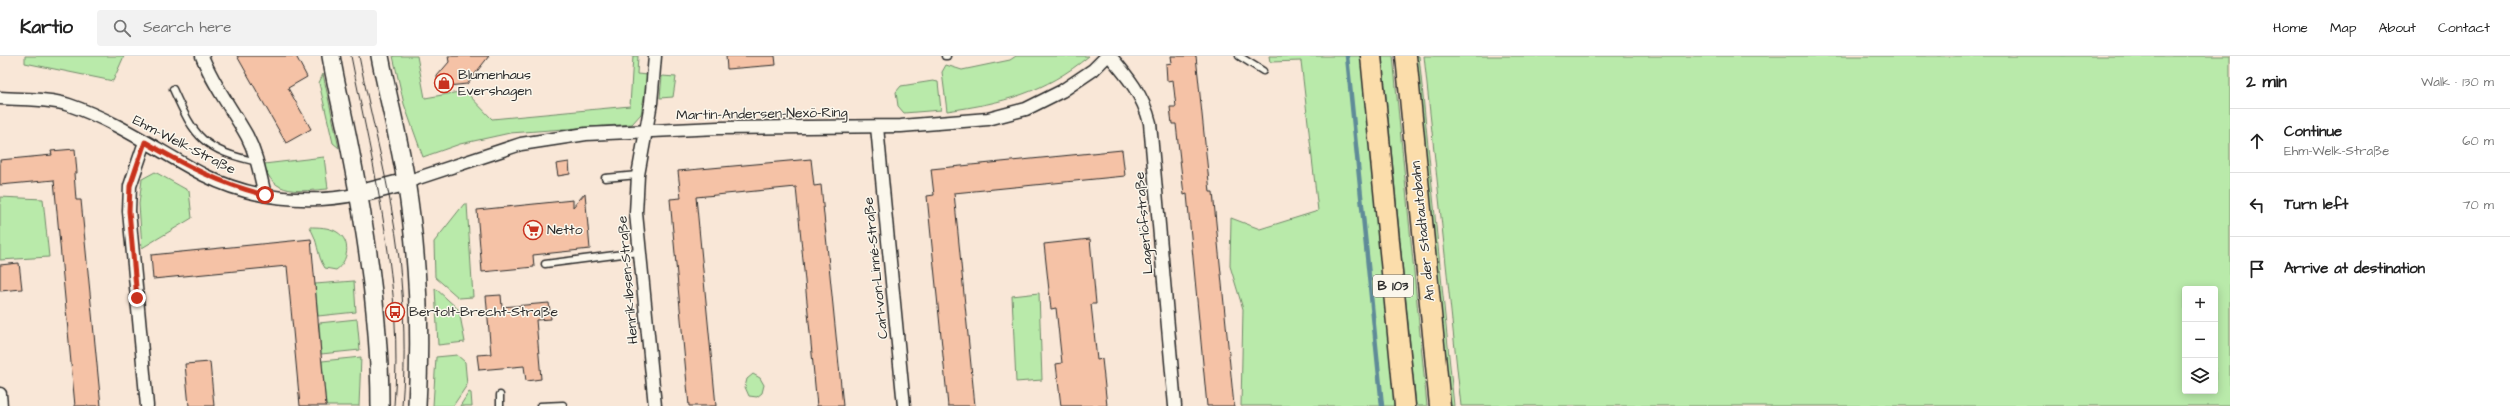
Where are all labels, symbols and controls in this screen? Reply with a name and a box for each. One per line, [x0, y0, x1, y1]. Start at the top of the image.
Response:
search box [97, 10, 377, 46]
text: Kartio [20, 14, 73, 41]
icon: search [111, 17, 133, 39]
text: Search here [143, 17, 231, 38]
text: Home [2273, 18, 2308, 38]
text: Map [2330, 18, 2356, 38]
text: About [2378, 18, 2416, 38]
text: Contact [2438, 18, 2490, 38]
place label: Blumenhaus Evershagen [458, 65, 532, 101]
text: 2 min [2246, 70, 2287, 94]
shop icon: Blumenhaus Evershagen [433, 72, 455, 94]
text: Walk · 130 m [2421, 73, 2494, 91]
street label: Martin-Andersen-Nexö-Ring [676, 103, 848, 125]
street label: Ehm-Welk-Straße [129, 110, 239, 180]
text: Continue [2284, 121, 2342, 142]
icon: ahead [2246, 130, 2268, 152]
text: 60 m [2462, 132, 2494, 150]
text: Ehm-Welk-Straße [2284, 142, 2389, 160]
street label: An der Stadtautobahn [1406, 160, 1440, 302]
street label: Lagerlöfstraße [1130, 171, 1158, 275]
route start [256, 186, 274, 204]
icon: left [2246, 194, 2268, 216]
text: Turn left [2284, 194, 2348, 215]
street label: Carl-von-Linné-Straße [859, 196, 893, 340]
text: 70 m [2462, 196, 2494, 214]
street label: Henrik-Ibsen-Straße [612, 215, 644, 345]
supermarket icon: Netto [522, 219, 544, 241]
place label: Netto [547, 220, 583, 240]
icon: arrive [2246, 258, 2268, 280]
text: Arrive at destination [2284, 258, 2425, 279]
road number: B 103 [1373, 275, 1413, 297]
map controls [2182, 286, 2218, 394]
button: + [2182, 286, 2218, 322]
route end [128, 289, 146, 307]
bus stop icon: Bertolt-Brecht-Straße [384, 301, 406, 323]
place label: Bertolt-Brecht-Straße [409, 302, 559, 322]
button: − [2182, 322, 2218, 358]
button: layers [2182, 358, 2218, 394]

